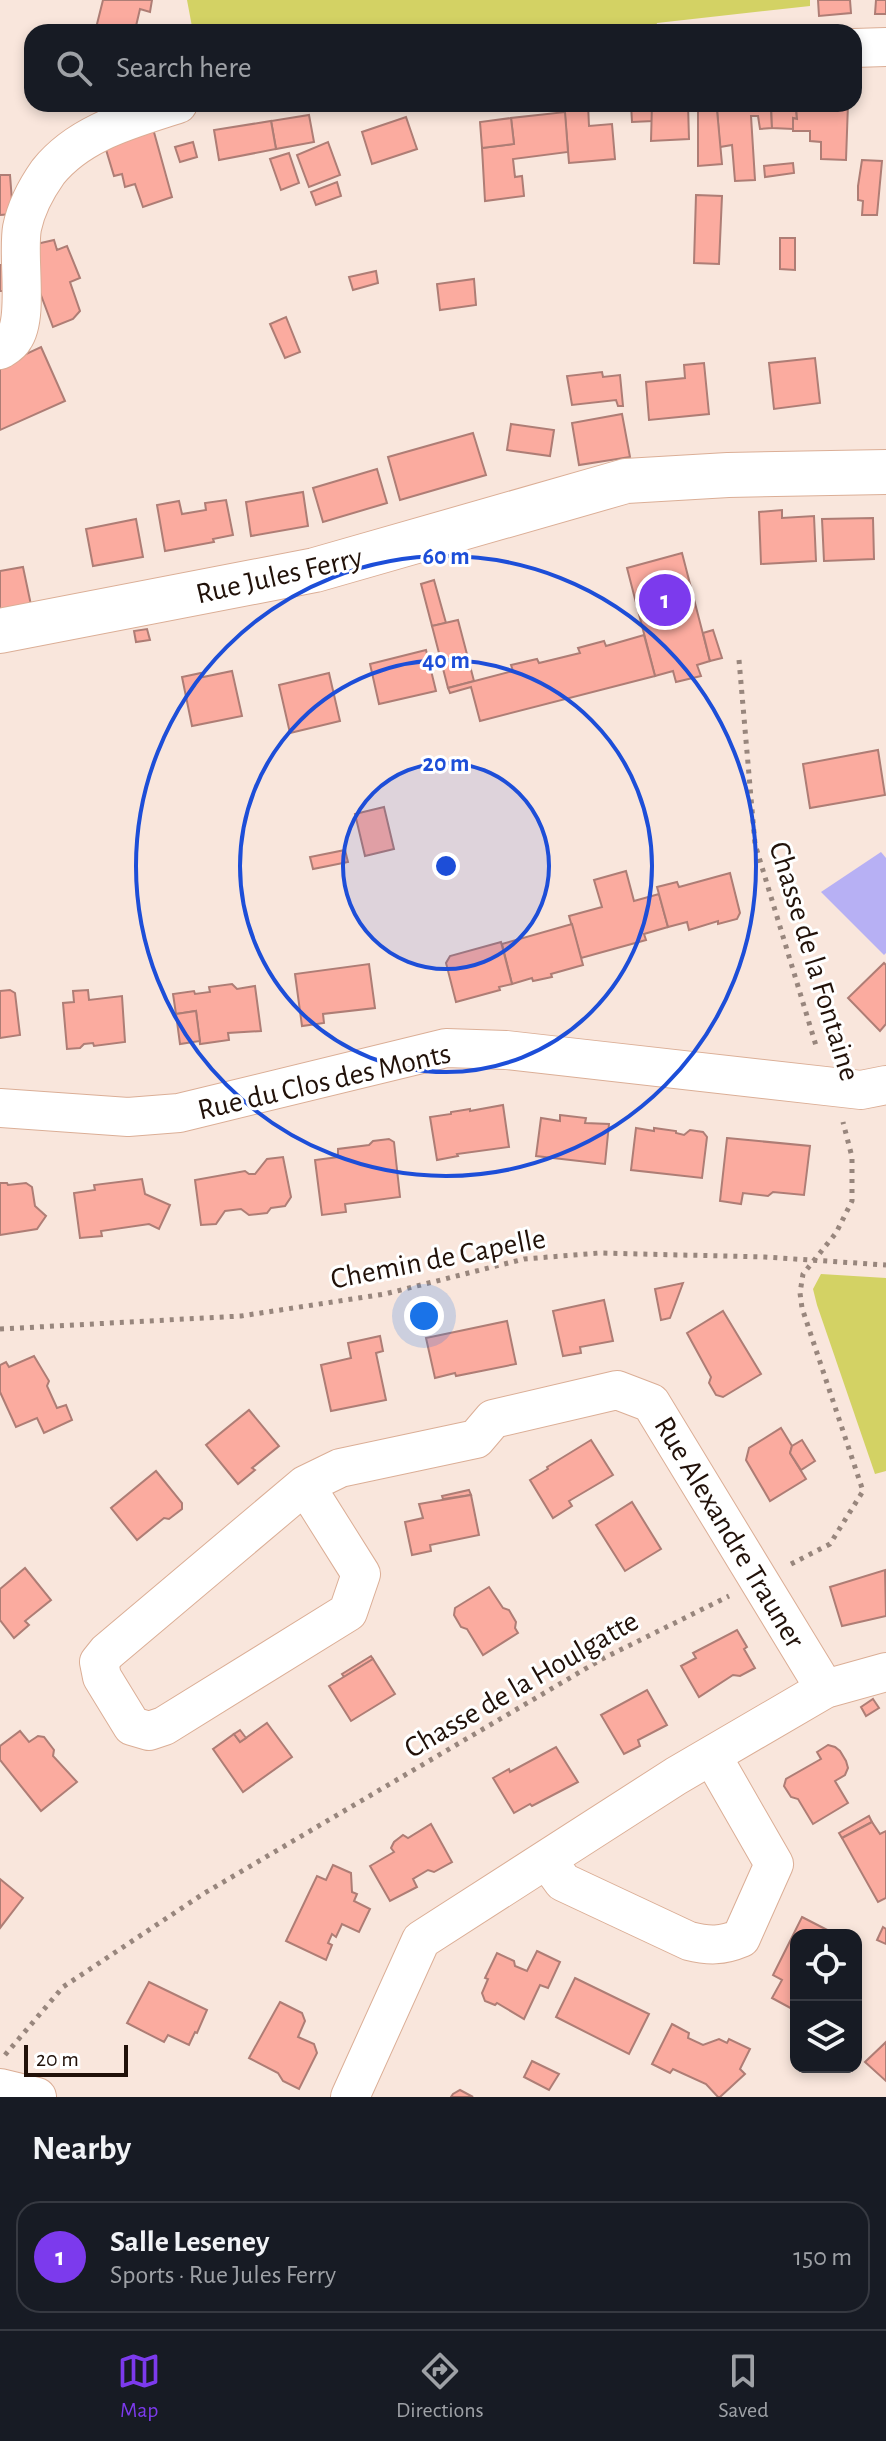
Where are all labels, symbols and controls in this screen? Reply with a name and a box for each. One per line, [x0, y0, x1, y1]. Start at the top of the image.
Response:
search box [24, 24, 862, 112]
icon: search [52, 46, 96, 90]
text: Search here [116, 53, 252, 83]
street label: Rue Jules Ferry [193, 542, 366, 610]
text: 60 m [422, 545, 470, 569]
pin: 1 [639, 570, 691, 630]
text: 40 m [422, 649, 470, 673]
text: 20 m [423, 752, 469, 776]
street label: Chasse de la Fontaine [763, 838, 865, 1084]
centre of rings [432, 852, 460, 880]
street label: Rue du Clos des Monts [195, 1038, 454, 1126]
street label: Chemin de Capelle [328, 1223, 548, 1295]
your location [404, 1296, 444, 1336]
street label: Rue Alexandre Trauner [648, 1412, 810, 1654]
street label: Chasse de la Houlgatte [399, 1606, 644, 1764]
map controls [790, 1929, 862, 2073]
button: locate [790, 1929, 862, 2001]
button: layers [790, 2001, 862, 2073]
scale bar [24, 2041, 128, 2077]
text: 20 m [36, 2048, 79, 2070]
text: Nearby [32, 2132, 131, 2166]
text: Salle Leseney [110, 2227, 269, 2257]
text: 1 [55, 2244, 65, 2270]
text: 150 m [793, 2244, 852, 2270]
text: Sports · Rue Jules Ferry [110, 2262, 336, 2288]
tab: Map [117, 2349, 161, 2423]
tab: Directions [396, 2349, 484, 2423]
tab: Saved [718, 2349, 769, 2423]

